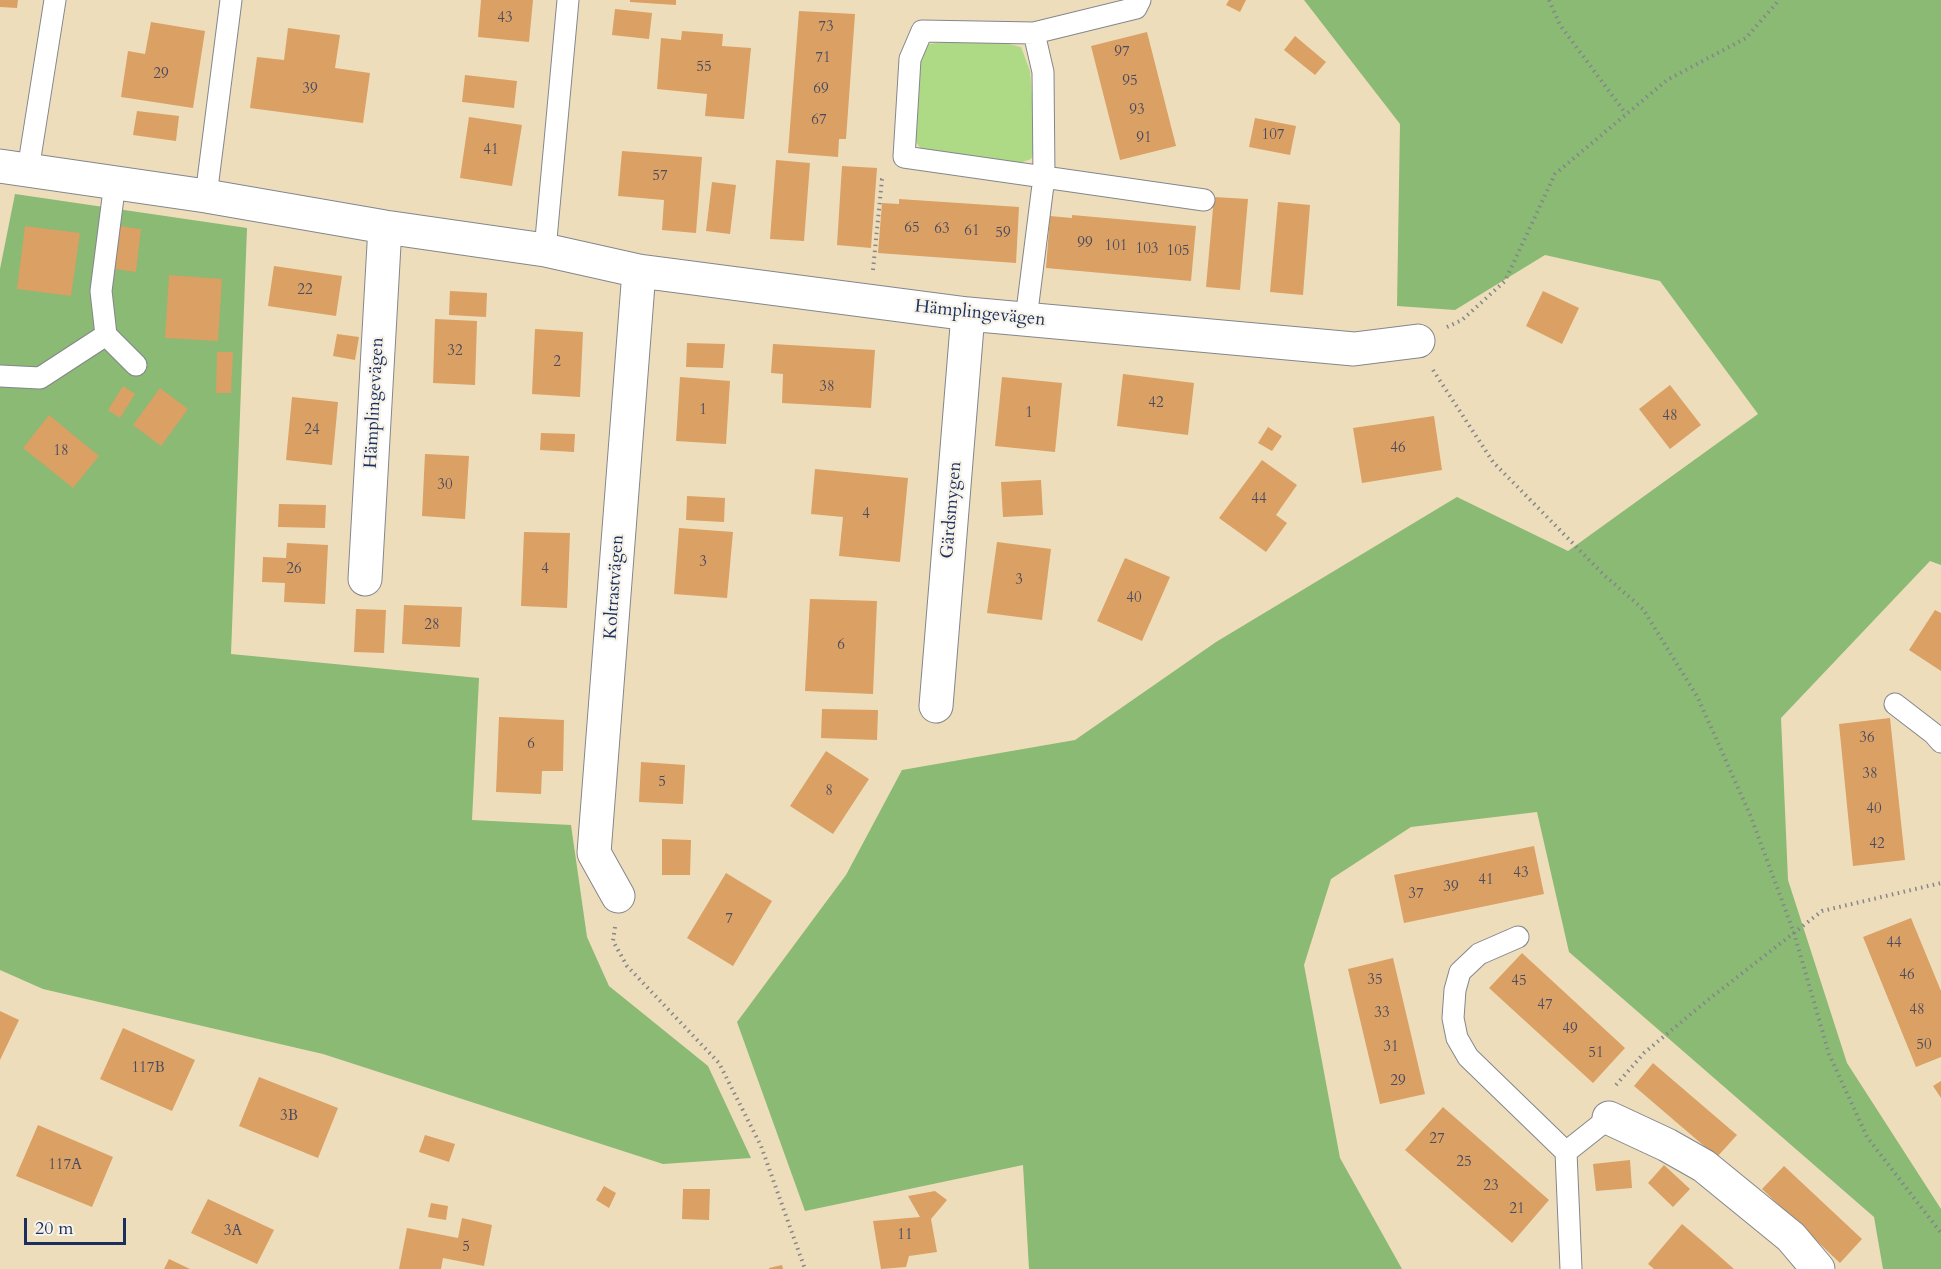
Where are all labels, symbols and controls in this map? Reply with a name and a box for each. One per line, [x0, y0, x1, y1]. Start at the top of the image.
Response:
house number: 43 [497, 10, 513, 28]
house number: 73 [818, 19, 834, 37]
house number: 97 [1114, 44, 1130, 62]
house number: 71 [815, 50, 831, 68]
house number: 55 [696, 59, 712, 77]
house number: 29 [153, 66, 169, 84]
house number: 95 [1122, 73, 1138, 91]
house number: 39 [302, 81, 318, 99]
house number: 69 [813, 81, 829, 99]
house number: 93 [1129, 102, 1145, 120]
house number: 67 [811, 112, 827, 130]
house number: 107 [1261, 127, 1285, 145]
house number: 91 [1136, 130, 1152, 148]
house number: 41 [483, 142, 499, 160]
house number: 57 [652, 168, 668, 186]
house number: 65 [904, 220, 920, 238]
house number: 63 [934, 221, 950, 239]
house number: 61 [964, 223, 980, 241]
house number: 59 [995, 225, 1011, 243]
house number: 99 [1077, 235, 1093, 253]
house number: 101 [1104, 238, 1128, 256]
house number: 103 [1135, 241, 1159, 259]
house number: 105 [1166, 243, 1190, 261]
house number: 22 [297, 282, 313, 300]
street label: Hämplingevägen [914, 296, 1046, 332]
street label: Hämplingevägen [361, 337, 389, 469]
house number: 32 [447, 343, 463, 361]
house number: 2 [553, 354, 561, 372]
house number: 38 [819, 379, 835, 397]
house number: 42 [1148, 395, 1164, 413]
house number: 1 [699, 402, 707, 420]
house number: 1 [1025, 405, 1033, 423]
house number: 48 [1662, 408, 1678, 426]
house number: 24 [304, 422, 320, 440]
house number: 46 [1390, 440, 1406, 458]
house number: 18 [53, 443, 69, 461]
street label: Gärdsmygen [937, 460, 967, 560]
house number: 30 [437, 477, 453, 495]
house number: 44 [1251, 491, 1267, 509]
house number: 4 [862, 506, 870, 524]
street label: Koltrastvägen [601, 534, 629, 640]
house number: 3 [699, 554, 707, 572]
house number: 26 [286, 561, 302, 579]
house number: 4 [541, 561, 549, 579]
house number: 3 [1015, 572, 1023, 590]
house number: 40 [1126, 590, 1142, 608]
house number: 28 [424, 617, 440, 635]
house number: 6 [837, 637, 845, 655]
house number: 36 [1859, 730, 1875, 748]
house number: 6 [527, 736, 535, 754]
house number: 38 [1862, 766, 1878, 784]
house number: 5 [658, 774, 666, 792]
house number: 8 [825, 783, 833, 801]
house number: 40 [1866, 801, 1882, 819]
house number: 42 [1869, 836, 1885, 854]
house number: 43 [1513, 865, 1529, 883]
house number: 41 [1478, 872, 1494, 890]
house number: 39 [1443, 879, 1459, 897]
house number: 37 [1408, 886, 1424, 904]
house number: 7 [725, 911, 733, 929]
house number: 44 [1886, 935, 1902, 953]
house number: 46 [1899, 967, 1915, 985]
house number: 35 [1367, 972, 1383, 990]
house number: 45 [1511, 973, 1527, 991]
house number: 47 [1537, 997, 1553, 1015]
house number: 48 [1909, 1002, 1925, 1020]
house number: 33 [1374, 1005, 1390, 1023]
house number: 49 [1562, 1021, 1578, 1039]
house number: 50 [1916, 1037, 1932, 1055]
house number: 31 [1383, 1039, 1399, 1057]
house number: 51 [1588, 1045, 1604, 1063]
house number: 117B [131, 1060, 165, 1078]
house number: 29 [1390, 1073, 1406, 1091]
house number: 3B [280, 1108, 298, 1126]
house number: 27 [1429, 1131, 1445, 1149]
house number: 25 [1456, 1154, 1472, 1172]
house number: 117A [48, 1157, 82, 1175]
house number: 23 [1483, 1178, 1499, 1196]
house number: 21 [1509, 1201, 1525, 1219]
scale bar [27, 1206, 129, 1244]
text: 20 m [35, 1216, 74, 1241]
house number: 3A [224, 1223, 242, 1241]
house number: 11 [897, 1227, 913, 1245]
house number: 5 [462, 1239, 470, 1257]

